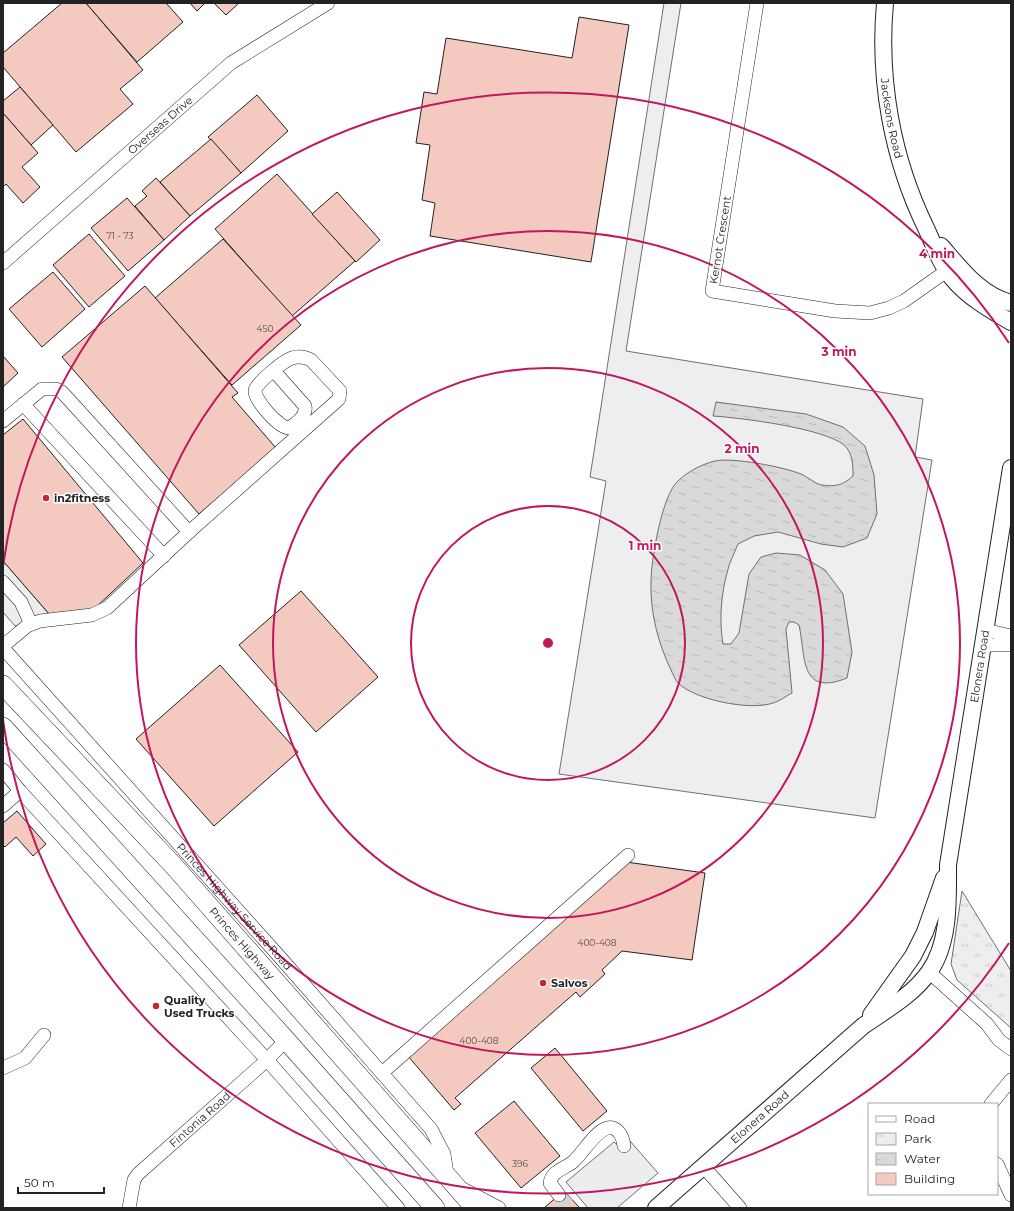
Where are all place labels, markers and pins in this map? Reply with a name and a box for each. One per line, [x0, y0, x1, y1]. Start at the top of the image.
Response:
place label: in2fitness [54, 491, 110, 505]
marker: in2fitness [41, 493, 51, 503]
centre of rings [541, 636, 555, 650]
place label: Salvos [551, 976, 588, 990]
marker: Salvos [538, 978, 548, 988]
place label: Quality Used Trucks [164, 993, 235, 1020]
marker: Quality Used Trucks [151, 1001, 161, 1011]

